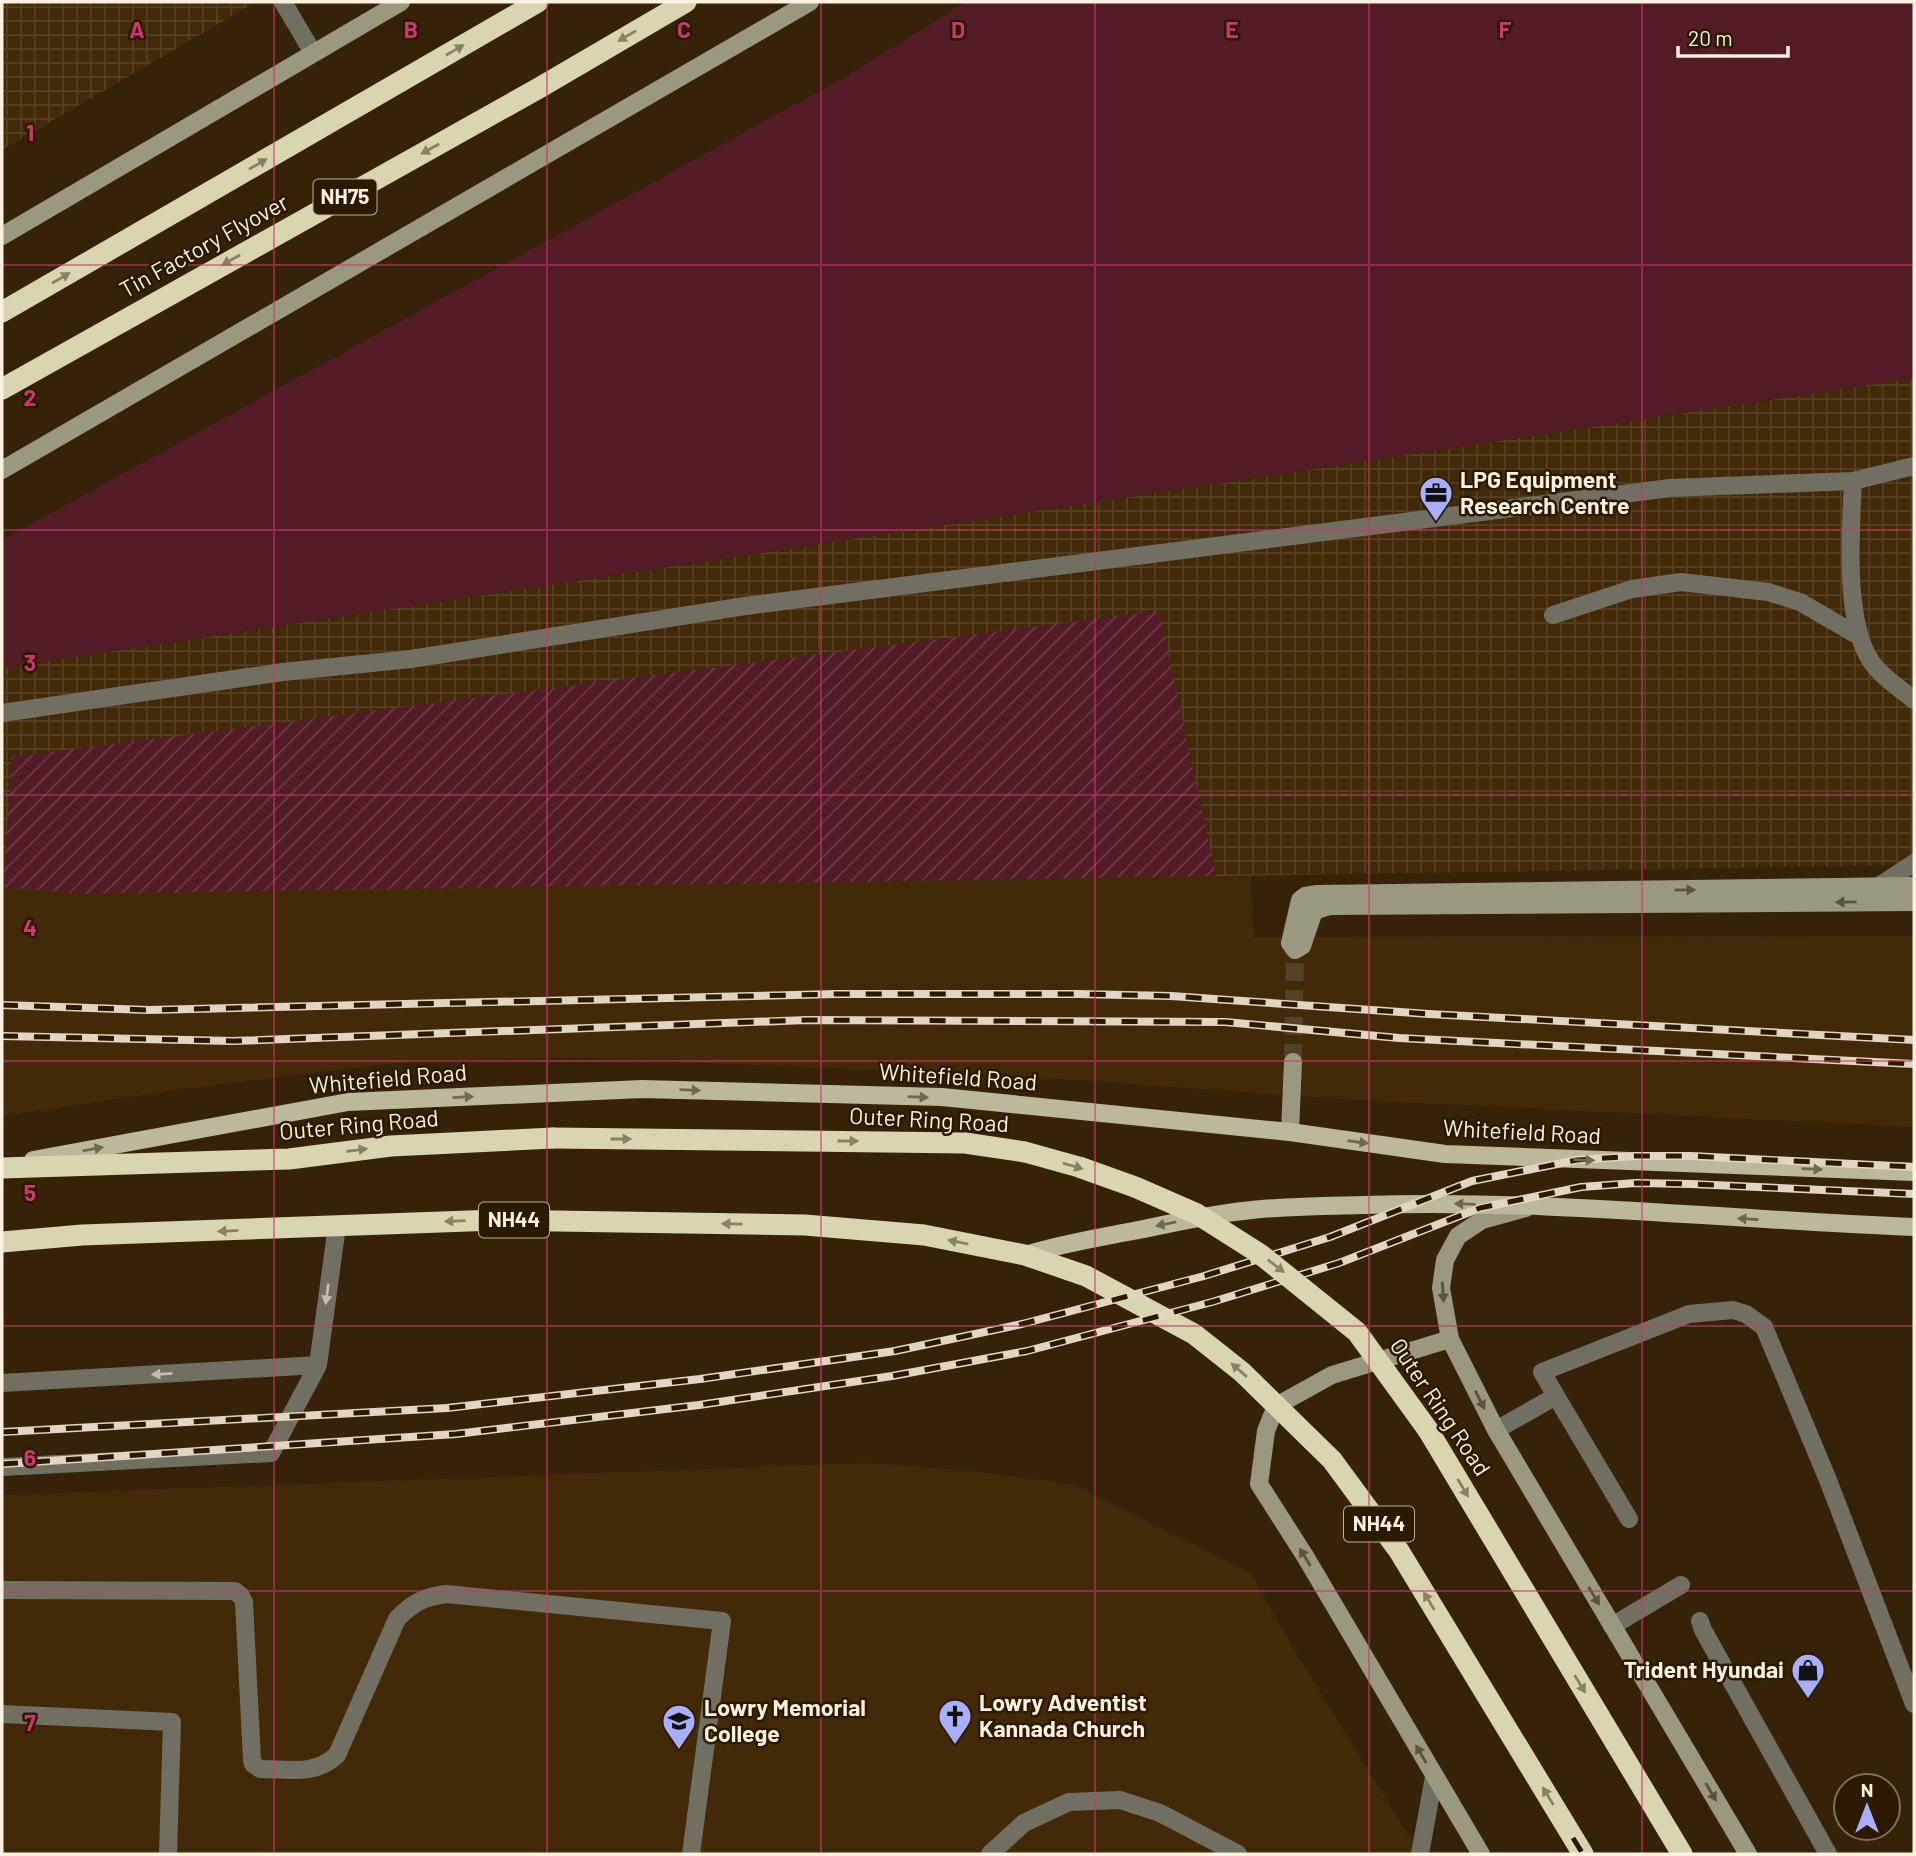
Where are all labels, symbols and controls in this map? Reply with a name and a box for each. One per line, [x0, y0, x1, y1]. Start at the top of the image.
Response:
scale bar [1678, 14, 1788, 58]
text: A [129, 15, 145, 43]
text: B [404, 15, 418, 43]
text: C [677, 15, 691, 43]
text: D [951, 15, 965, 43]
text: E [1225, 15, 1239, 43]
text: F [1499, 15, 1512, 43]
text: 20 m [1688, 25, 1733, 50]
one-way arrow [618, 30, 637, 42]
one-way arrow [445, 44, 464, 56]
text: 1 [26, 118, 34, 146]
one-way arrow [420, 143, 439, 155]
one-way arrow [248, 158, 267, 170]
road number: NH75 [314, 180, 376, 214]
street label: Tin Factory Flyover [114, 187, 293, 303]
one-way arrow [222, 254, 241, 266]
one-way arrow [51, 272, 70, 284]
text: 2 [24, 383, 36, 411]
place label: LPG Equipment Research Centre [1460, 465, 1629, 519]
office icon: LPG Equipment Research Centre [1417, 474, 1455, 523]
text: 3 [24, 648, 36, 676]
one-way arrow [1675, 884, 1697, 896]
one-way arrow [1835, 897, 1857, 908]
text: 4 [23, 913, 37, 941]
street label: Whitefield Road [308, 1057, 468, 1099]
street label: Whitefield Road [878, 1057, 1038, 1095]
one-way arrow [680, 1085, 702, 1096]
one-way arrow [452, 1091, 474, 1102]
one-way arrow [907, 1091, 929, 1102]
street label: Outer Ring Road [848, 1101, 1010, 1137]
street label: Outer Ring Road [278, 1103, 440, 1145]
street label: Whitefield Road [1442, 1113, 1602, 1149]
one-way arrow [610, 1133, 632, 1145]
one-way arrow [838, 1135, 860, 1146]
one-way arrow [1347, 1136, 1369, 1147]
one-way arrow [82, 1143, 104, 1154]
one-way arrow [346, 1144, 368, 1155]
one-way arrow [1574, 1154, 1596, 1165]
one-way arrow [1063, 1161, 1084, 1171]
one-way arrow [1801, 1163, 1823, 1175]
text: 5 [24, 1178, 36, 1206]
one-way arrow [1454, 1198, 1476, 1209]
road number: NH44 [479, 1202, 549, 1238]
one-way arrow [1737, 1214, 1759, 1225]
one-way arrow [444, 1216, 466, 1227]
one-way arrow [720, 1218, 742, 1229]
one-way arrow [1155, 1219, 1177, 1230]
one-way arrow [217, 1225, 239, 1236]
one-way arrow [947, 1236, 969, 1247]
one-way arrow [1267, 1259, 1285, 1273]
one-way arrow [1438, 1281, 1449, 1303]
one-way arrow [322, 1283, 333, 1305]
street label: Outer Ring Road [1384, 1332, 1497, 1481]
one-way arrow [1230, 1362, 1248, 1378]
one-way arrow [151, 1369, 173, 1380]
one-way arrow [1474, 1390, 1485, 1410]
text: 6 [24, 1443, 36, 1471]
one-way arrow [1457, 1479, 1470, 1498]
road number: NH44 [1344, 1506, 1414, 1542]
one-way arrow [1299, 1548, 1312, 1567]
one-way arrow [1588, 1587, 1601, 1606]
one-way arrow [1423, 1592, 1436, 1611]
shop icon: Trident Hyundai [1789, 1651, 1827, 1700]
place label: Trident Hyundai [1624, 1655, 1784, 1683]
one-way arrow [1574, 1674, 1586, 1693]
place label: Lowry Adventist Kannada Church [979, 1688, 1147, 1742]
place label: Lowry Memorial College [704, 1693, 866, 1747]
church icon: Lowry Adventist Kannada Church [936, 1697, 974, 1746]
school or university icon: Lowry Memorial College [660, 1702, 698, 1751]
text: 7 [24, 1708, 36, 1736]
one-way arrow [1415, 1744, 1427, 1763]
north arrow [1832, 1772, 1902, 1842]
text: N [1861, 1778, 1873, 1801]
one-way arrow [1705, 1782, 1717, 1801]
one-way arrow [1541, 1786, 1554, 1805]

